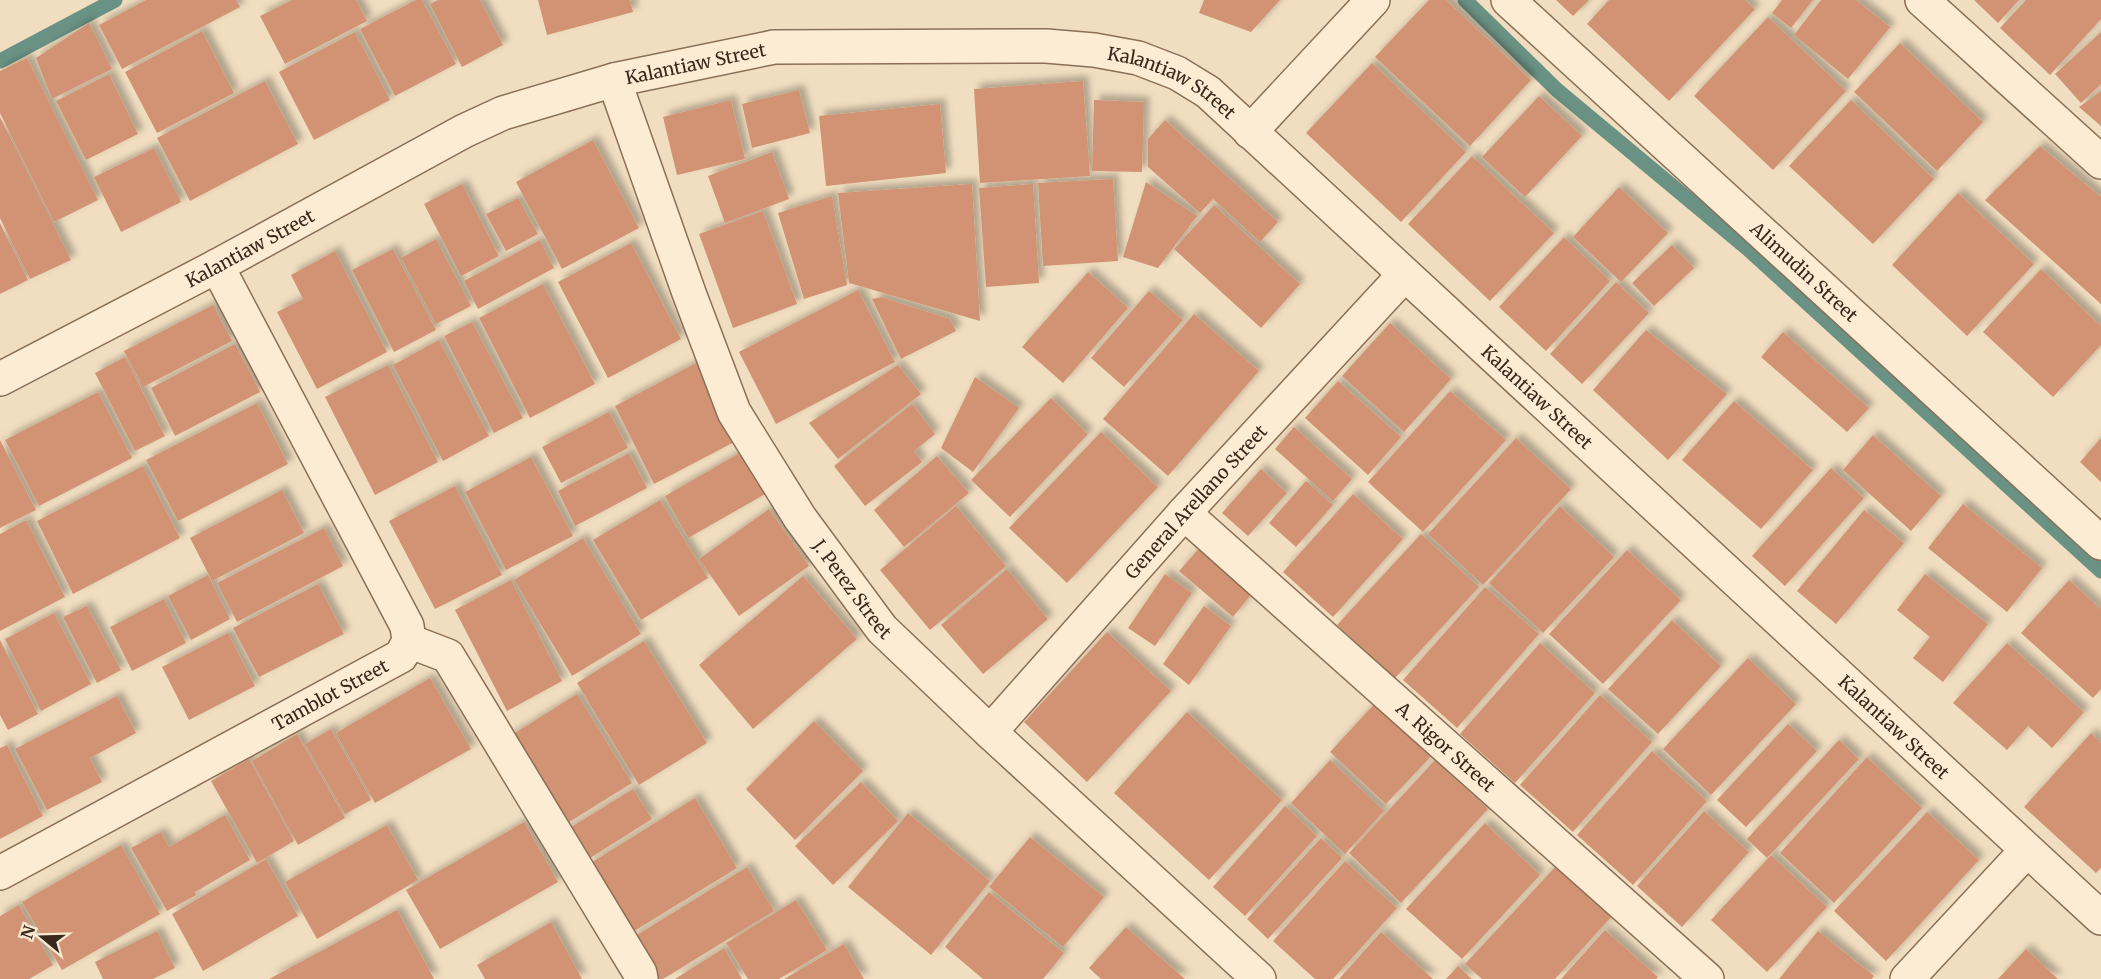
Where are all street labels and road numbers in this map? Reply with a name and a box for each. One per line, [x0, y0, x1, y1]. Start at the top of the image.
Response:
street label: Kalantiaw Street [623, 37, 768, 89]
street label: Kalantiaw Street [1106, 41, 1241, 124]
street label: Kalantiaw Street [181, 204, 318, 292]
street label: Alimudin Street [1745, 216, 1863, 326]
street label: Kalantiaw Street [1477, 340, 1598, 454]
street label: General Arellano Street [1120, 419, 1272, 583]
street label: J. Perez Street [807, 534, 897, 644]
street label: Tamblot Street [268, 654, 392, 735]
street label: Kalantiaw Street [1834, 670, 1955, 784]
street label: A. Rigor Street [1391, 696, 1500, 797]

